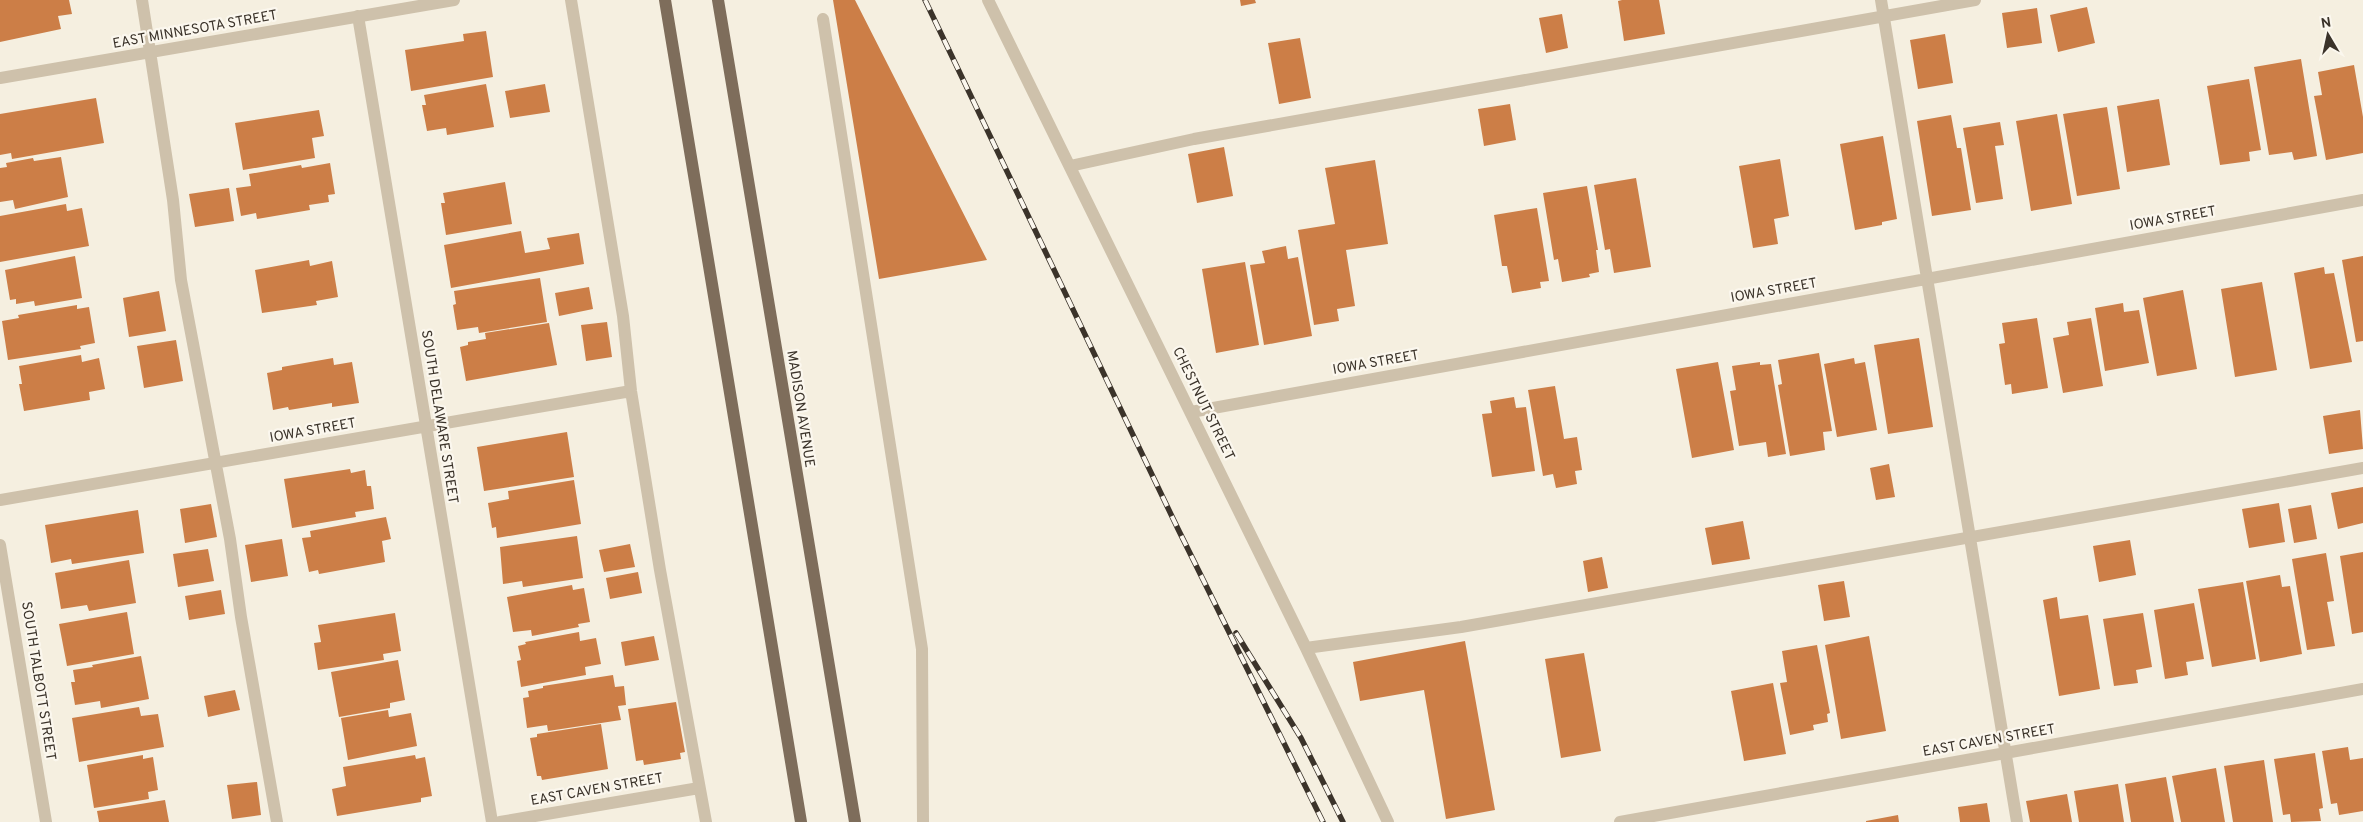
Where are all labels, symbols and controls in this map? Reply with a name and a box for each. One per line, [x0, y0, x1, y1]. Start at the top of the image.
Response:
street label: EAST MINNESOTA STREET [111, 7, 279, 53]
north arrow [2303, 10, 2353, 60]
text: N [2320, 14, 2333, 33]
street label: IOWA STREET [2128, 203, 2218, 235]
street label: IOWA STREET [1729, 275, 1819, 307]
street label: SOUTH DELAWARE STREET [417, 329, 461, 505]
street label: CHESTNUT STREET [1168, 345, 1238, 463]
street label: IOWA STREET [1331, 347, 1421, 379]
street label: MADISON AVENUE [782, 349, 818, 469]
street label: IOWA STREET [268, 415, 358, 447]
street label: SOUTH TALBOTT STREET [17, 600, 59, 762]
street label: EAST CAVEN STREET [1921, 721, 2057, 761]
street label: EAST CAVEN STREET [529, 770, 665, 810]

